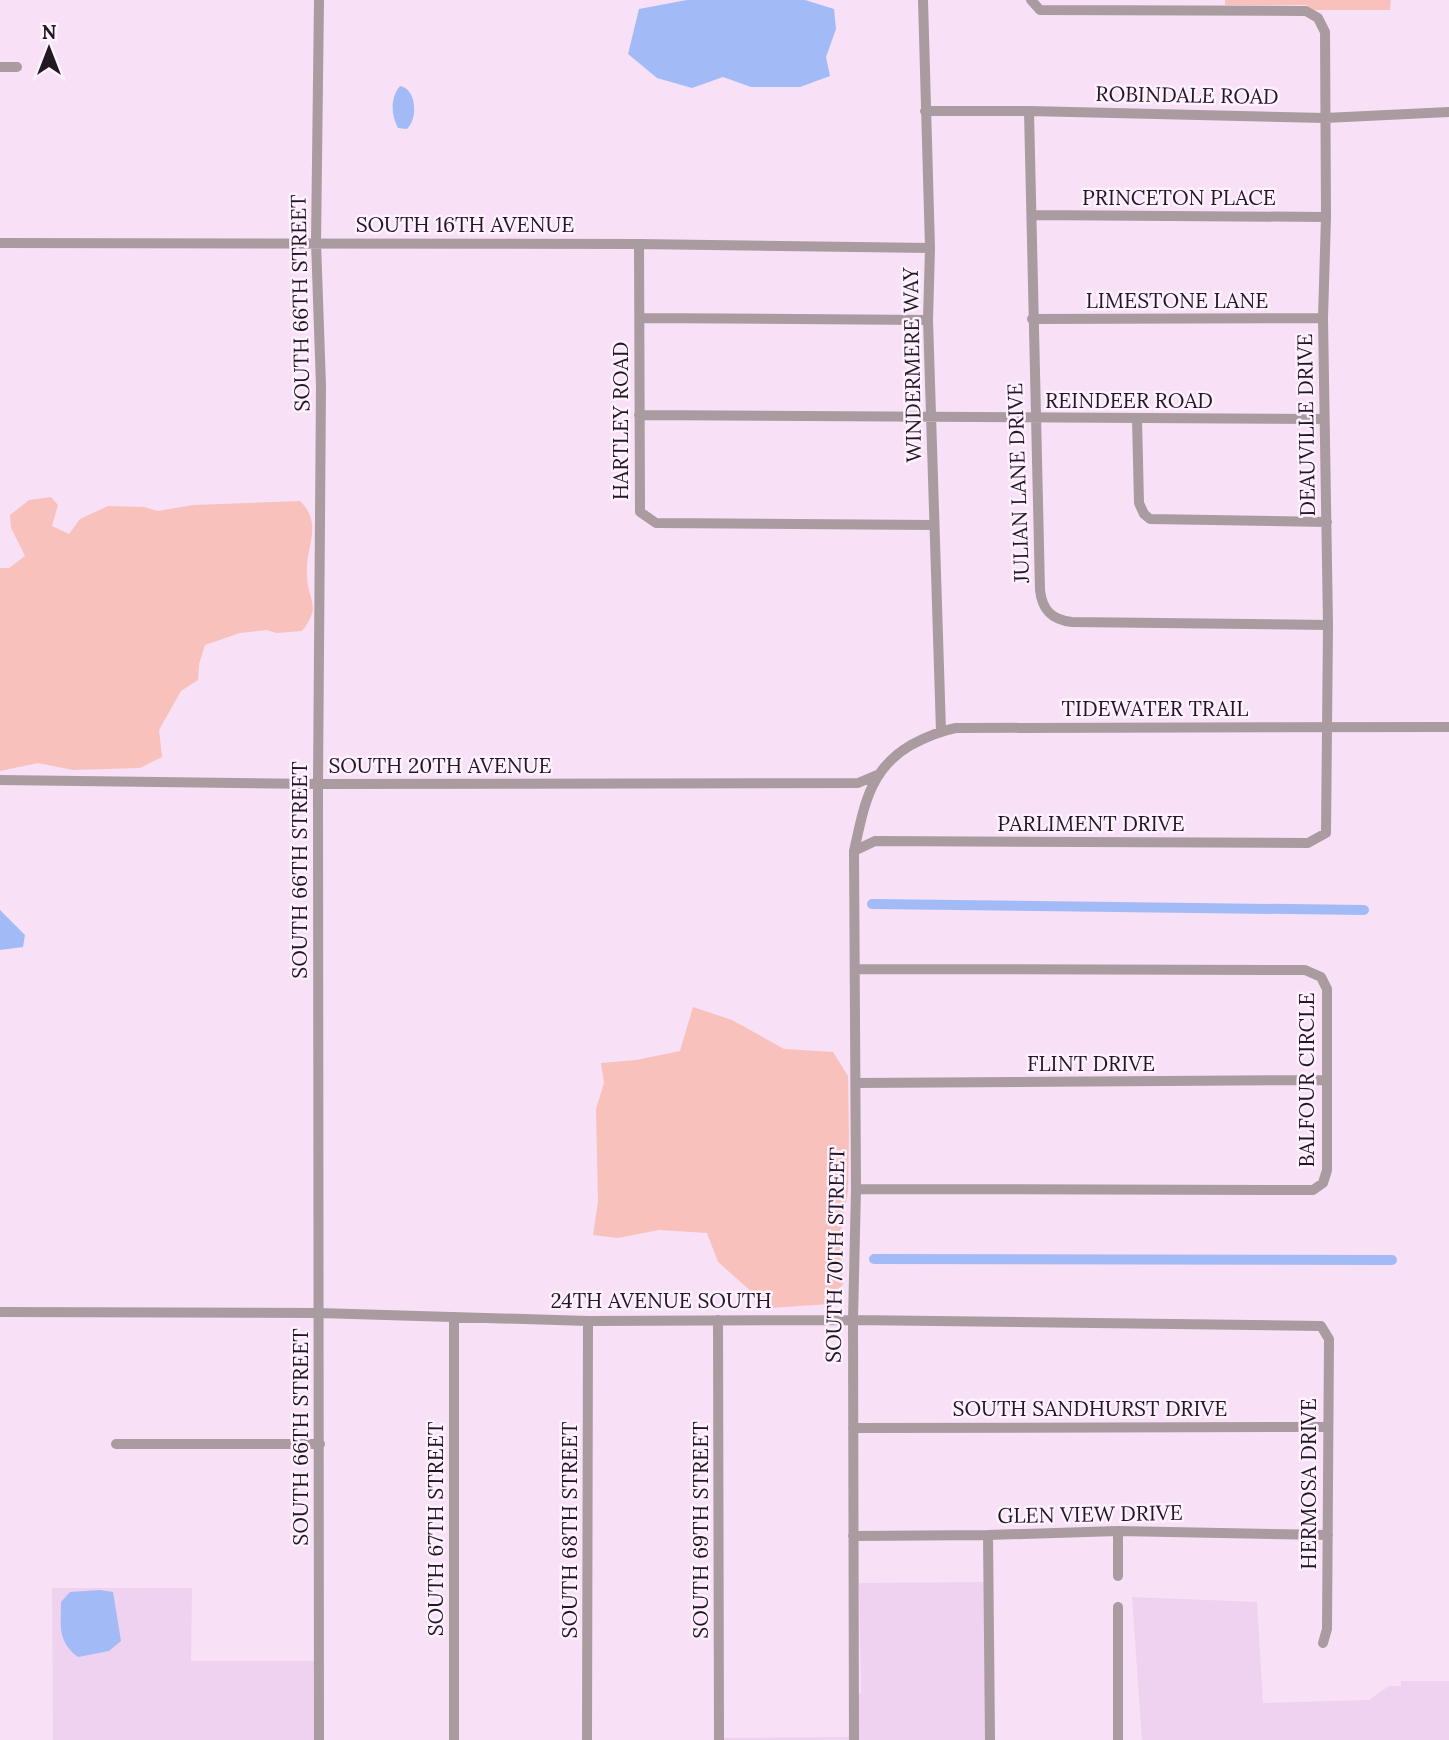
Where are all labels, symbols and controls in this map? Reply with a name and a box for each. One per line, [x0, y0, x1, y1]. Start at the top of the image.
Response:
north arrow [14, 14, 84, 84]
text: N [42, 20, 57, 44]
street label: ROBINDALE ROAD [1095, 80, 1279, 110]
street label: PRINCETON PLACE [1082, 184, 1276, 211]
street label: SOUTH 66TH STREET [285, 194, 315, 412]
street label: SOUTH 16TH AVENUE [356, 211, 574, 238]
street label: WINDERMERE WAY [897, 266, 927, 463]
street label: LIMESTONE LANE [1086, 287, 1268, 314]
street label: DEAUVILLE DRIVE [1291, 333, 1321, 517]
street label: HARTLEY ROAD [607, 342, 634, 500]
street label: JULIAN LANE DRIVE [1001, 383, 1035, 584]
street label: REINDEER ROAD [1045, 387, 1213, 414]
street label: TIDEWATER TRAIL [1062, 695, 1248, 722]
street label: SOUTH 20TH AVENUE [328, 752, 552, 779]
street label: SOUTH 66TH STREET [286, 761, 313, 979]
street label: PARLIMENT DRIVE [997, 810, 1185, 837]
street label: BALFOUR CIRCLE [1293, 993, 1320, 1167]
street label: FLINT DRIVE [1027, 1050, 1155, 1077]
street label: SOUTH 70TH STREET [820, 1147, 850, 1363]
street label: 24TH AVENUE SOUTH [550, 1287, 772, 1314]
street label: SOUTH 66TH STREET [287, 1328, 314, 1546]
street label: SOUTH SANDHURST DRIVE [953, 1395, 1227, 1422]
street label: HERMOSA DRIVE [1295, 1398, 1322, 1570]
street label: SOUTH 69TH STREET [687, 1421, 714, 1639]
street label: SOUTH 67TH STREET [422, 1422, 449, 1636]
street label: SOUTH 68TH STREET [556, 1422, 583, 1639]
street label: GLEN VIEW DRIVE [997, 1499, 1183, 1529]

